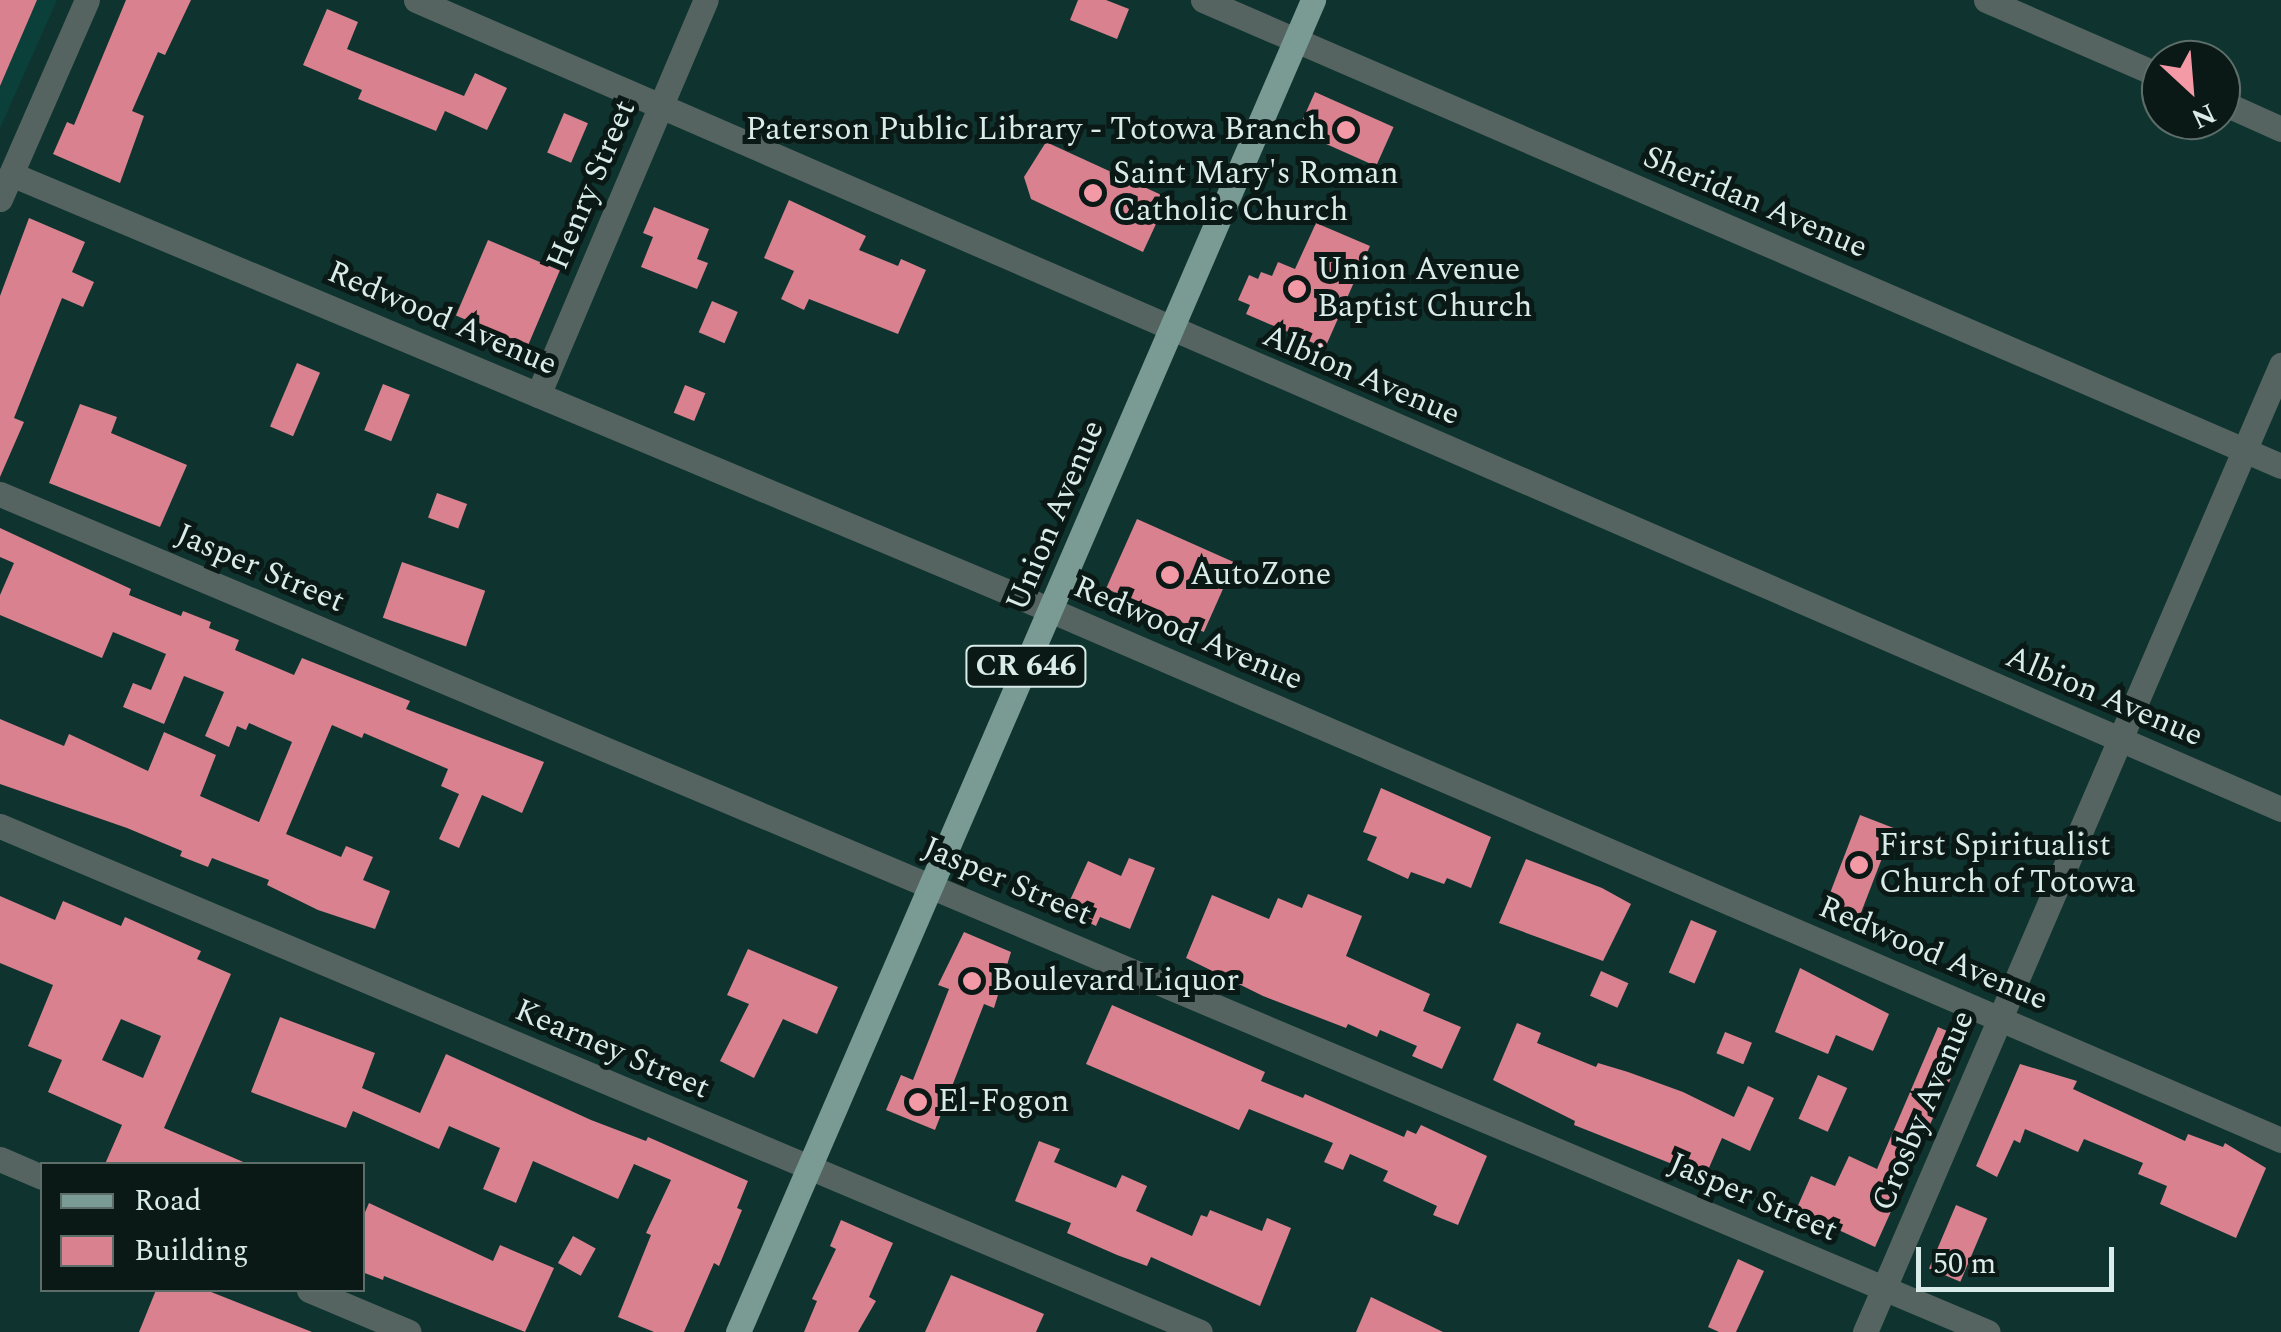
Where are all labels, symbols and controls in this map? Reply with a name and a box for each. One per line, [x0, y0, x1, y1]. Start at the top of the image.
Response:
north arrow [2141, 40, 2241, 140]
text: N [2184, 91, 2223, 140]
street label: Henry Street [539, 95, 645, 275]
place label: Paterson Public Library - Totowa Branch [745, 111, 1326, 149]
marker: Paterson Public Library - Totowa Branch [1335, 119, 1357, 141]
street label: Sheridan Avenue [1637, 139, 1873, 267]
place label: Saint Mary's Roman Catholic Church [1113, 156, 1399, 231]
marker: Saint Mary's Roman Catholic Church [1082, 182, 1104, 204]
place label: Union Avenue Baptist Church [1317, 252, 1532, 327]
street label: Redwood Avenue [322, 253, 562, 385]
marker: Union Avenue Baptist Church [1286, 278, 1308, 300]
street label: Albion Avenue [1257, 317, 1465, 435]
street label: Union Avenue [999, 415, 1113, 617]
street label: Jasper Street [170, 516, 350, 622]
place label: AutoZone [1190, 556, 1331, 594]
marker: AutoZone [1159, 564, 1181, 586]
street label: Redwood Avenue [1068, 568, 1308, 700]
street label: Albion Avenue [2000, 638, 2208, 756]
road number: CR 646 [964, 641, 1088, 691]
place label: First Spiritualist Church of Totowa [1879, 828, 2135, 903]
street label: Jasper Street [917, 829, 1097, 935]
marker: First Spiritualist Church of Totowa [1848, 854, 1870, 876]
street label: Redwood Avenue [1813, 888, 2053, 1020]
place label: Boulevard Liquor [992, 962, 1239, 1000]
marker: Boulevard Liquor [961, 970, 983, 992]
street label: Kearney Street [509, 992, 715, 1108]
street label: Crosby Avenue [1865, 1005, 1983, 1217]
place label: El-Fogon [938, 1083, 1069, 1121]
marker: El-Fogon [907, 1091, 929, 1113]
street label: Jasper Street [1663, 1145, 1843, 1251]
legend [40, 1162, 365, 1292]
text: Road [134, 1178, 202, 1224]
scale bar [1921, 1227, 2118, 1289]
text: Building [134, 1228, 249, 1274]
text: 50 m [1933, 1241, 1996, 1287]

